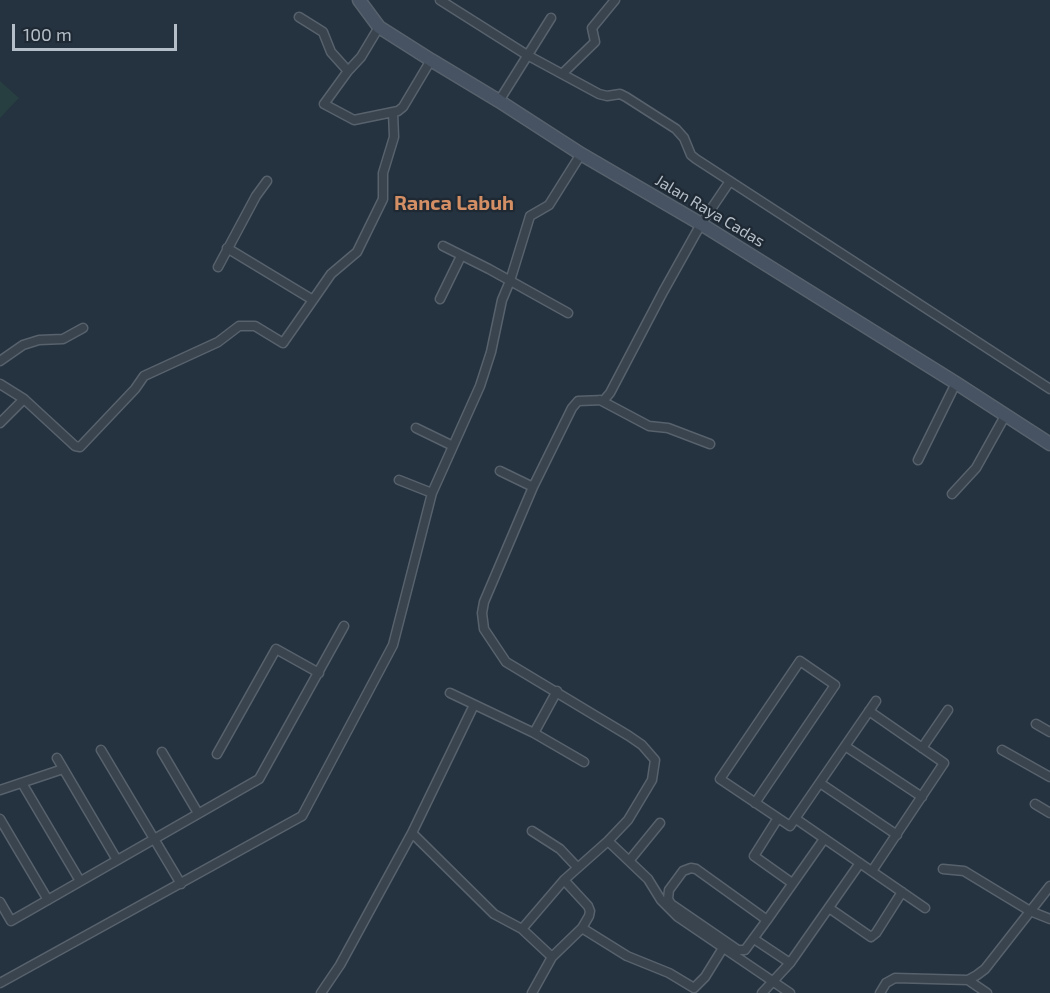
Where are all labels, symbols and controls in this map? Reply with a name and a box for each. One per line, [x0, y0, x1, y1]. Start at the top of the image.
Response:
scale bar [15, 12, 180, 50]
text: 100 m [23, 23, 72, 45]
street label: Jalan Raya Cadas [652, 171, 768, 251]
district label: Ranca Labuh [394, 191, 514, 215]

